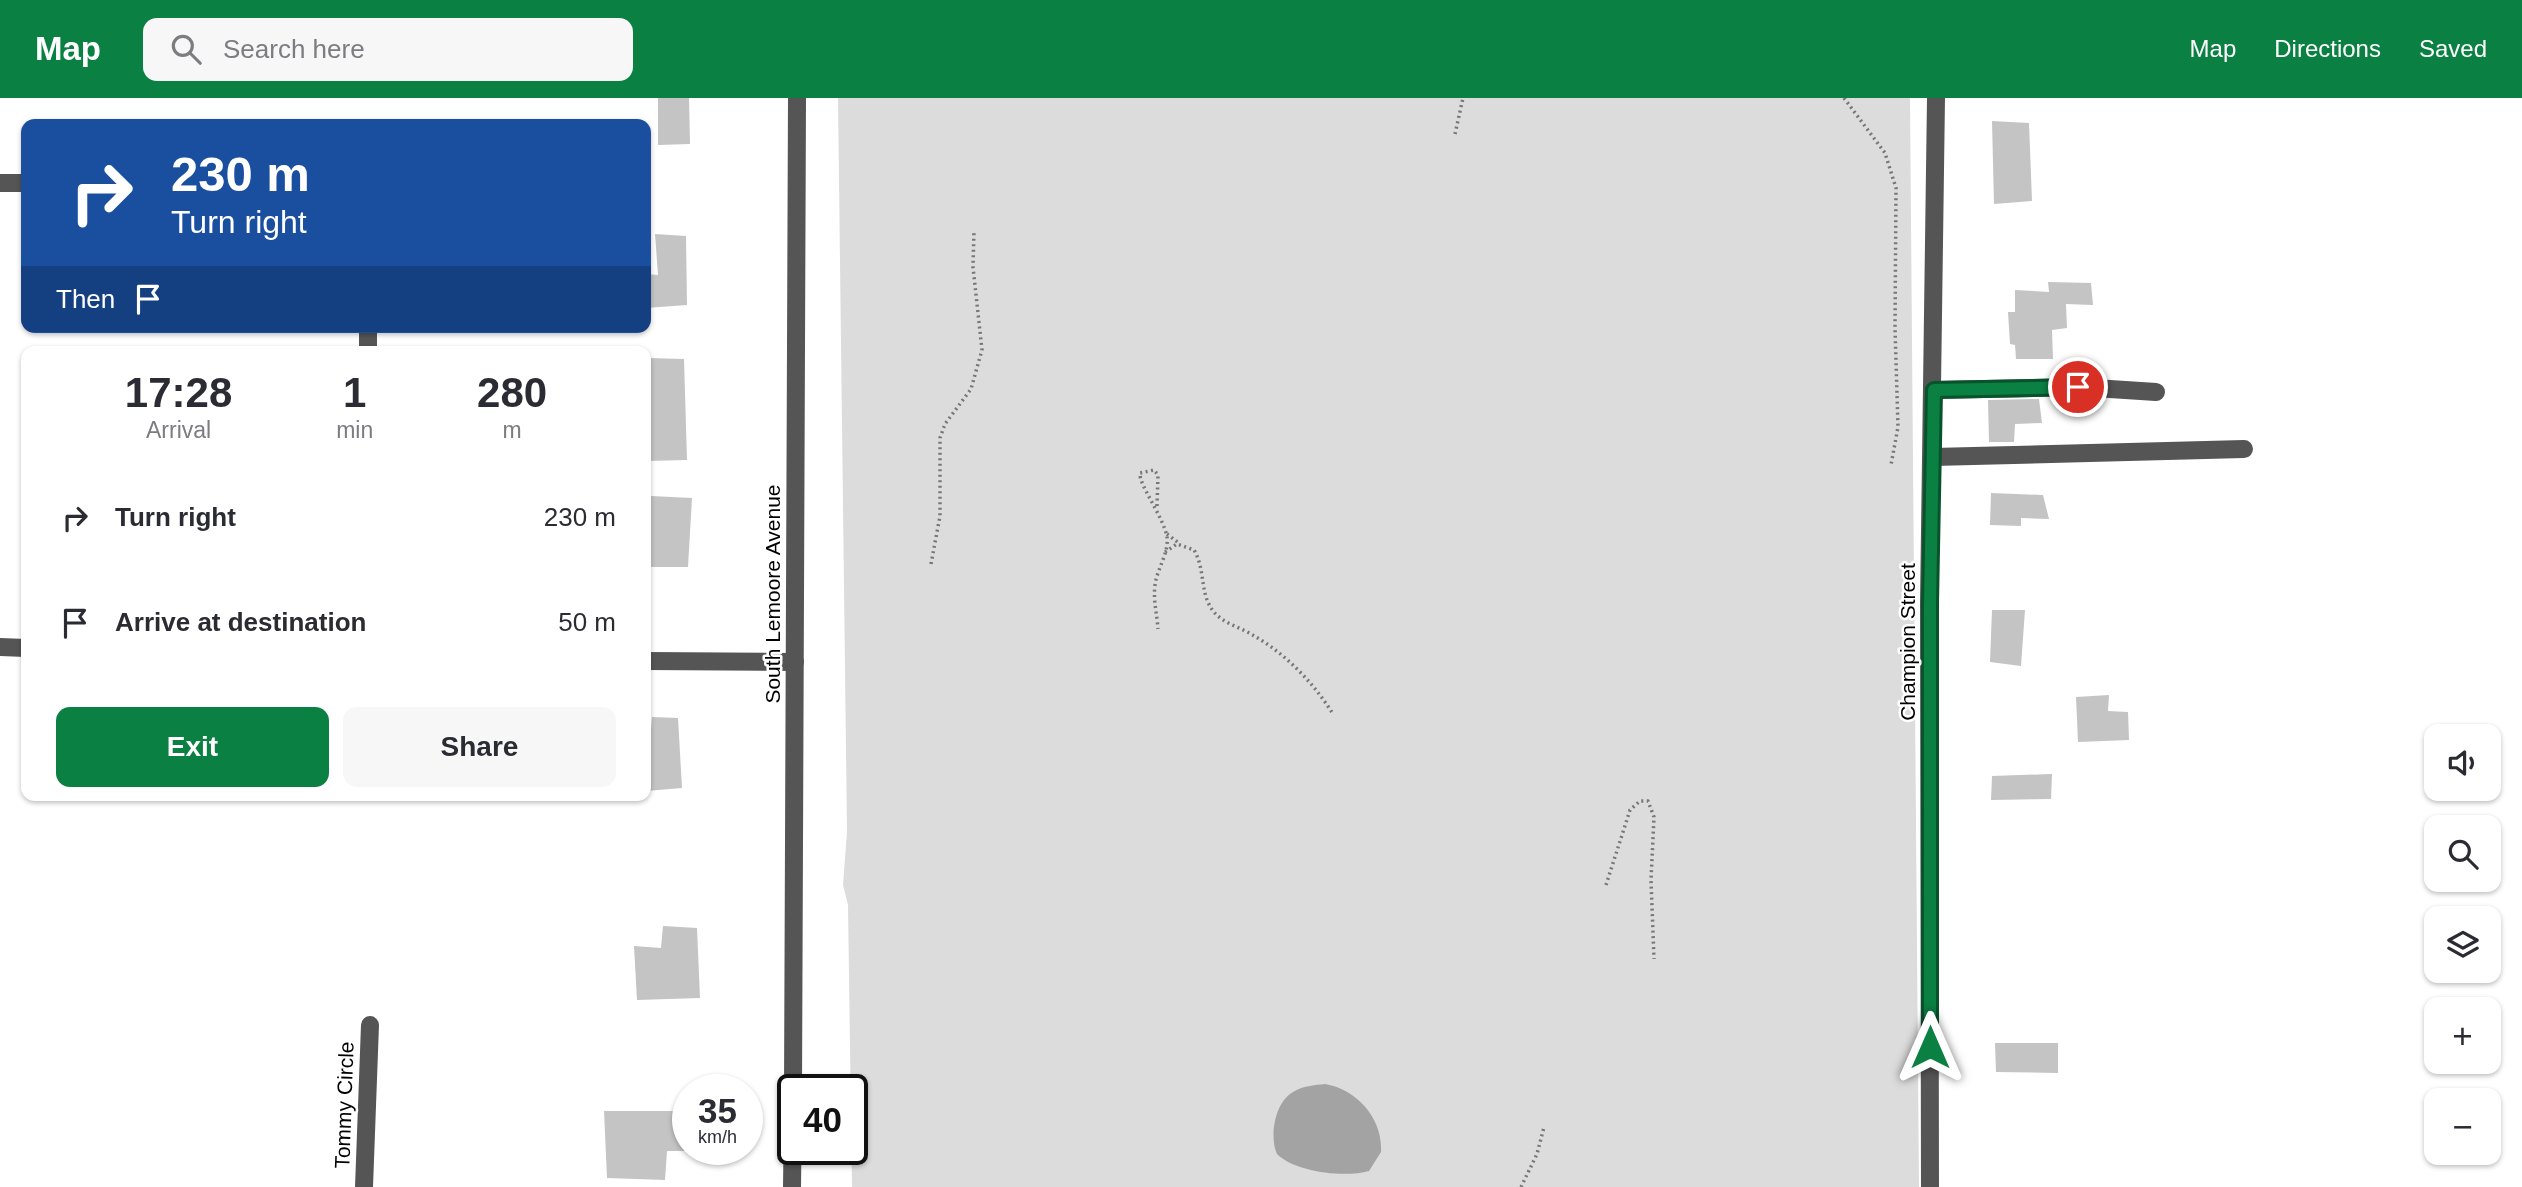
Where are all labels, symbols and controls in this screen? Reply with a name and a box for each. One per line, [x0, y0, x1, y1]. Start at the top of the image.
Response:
search box [143, 18, 633, 81]
text: Map [35, 30, 101, 67]
icon: search [167, 30, 205, 68]
text: Search here [223, 34, 365, 64]
text: Map [2190, 35, 2236, 62]
text: Directions [2274, 35, 2381, 62]
text: Saved [2419, 35, 2487, 62]
icon: right [56, 147, 147, 238]
text: 230 m [171, 147, 310, 201]
text: Turn right [171, 204, 307, 240]
icon: arrive [129, 280, 167, 318]
text: Then [56, 284, 115, 314]
pin [2048, 357, 2108, 417]
icon: arrive [2059, 368, 2097, 406]
text: 17:28 [125, 369, 232, 416]
text: 1 [343, 369, 366, 416]
text: 280 [477, 369, 547, 416]
text: Arrival [146, 417, 211, 443]
text: min [336, 417, 373, 443]
text: m [503, 417, 522, 443]
street label: South Lemoore Avenue [761, 484, 784, 704]
icon: right [56, 499, 94, 537]
text: Turn right [115, 502, 236, 532]
text: 230 m [544, 502, 616, 532]
street label: Champion Street [1896, 563, 1919, 721]
icon: arrive [56, 604, 94, 642]
text: Arrive at destination [115, 607, 366, 637]
text: 50 m [558, 607, 616, 637]
button: Exit [56, 707, 329, 787]
button: Share [343, 707, 616, 787]
map controls [2424, 724, 2501, 1165]
button: sound [2424, 724, 2501, 801]
button: search [2424, 815, 2501, 892]
button: layers [2424, 906, 2501, 983]
button: + [2424, 997, 2501, 1074]
position arrow [1893, 1010, 1967, 1084]
street label: Tommy Circle [330, 1041, 358, 1169]
speed limit sign: 40 [777, 1074, 868, 1165]
button: − [2424, 1088, 2501, 1165]
text: 35 [698, 1091, 737, 1130]
text: km/h [698, 1127, 737, 1147]

